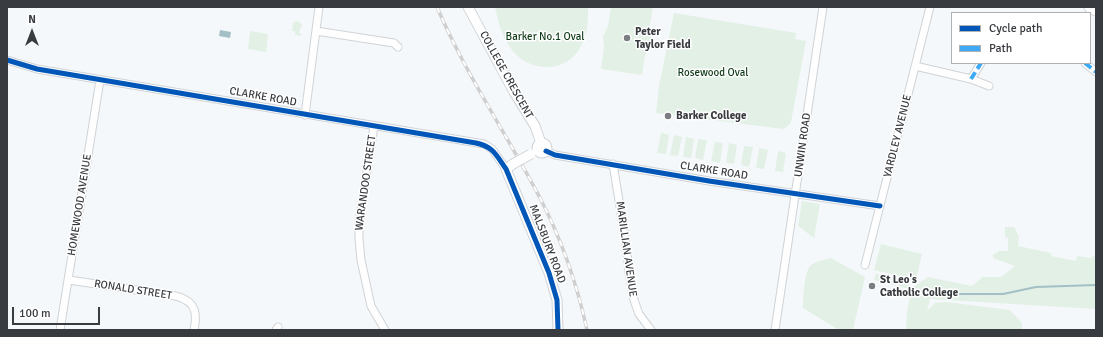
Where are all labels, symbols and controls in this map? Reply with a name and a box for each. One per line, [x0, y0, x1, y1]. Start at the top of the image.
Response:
north arrow [12, 12, 52, 52]
legend [951, 12, 1091, 64]
text: N [28, 13, 36, 26]
text: Cycle path [989, 21, 1042, 36]
place label: Peter Taylor Field [635, 25, 691, 51]
street label: COLLEGE CRESCENT [476, 29, 536, 121]
park label: Barker No.1 Oval [506, 30, 584, 44]
marker: Peter Taylor Field [622, 33, 632, 43]
text: Path [989, 41, 1012, 56]
park label: Rosewood Oval [678, 66, 748, 80]
street label: CLARKE ROAD [228, 85, 298, 109]
street label: YARDLEY AVENUE [881, 93, 915, 179]
place label: Barker College [676, 109, 746, 123]
marker: Barker College [663, 111, 673, 121]
street label: UNWIN ROAD [792, 112, 814, 178]
street label: WARANDOO STREET [353, 134, 379, 232]
street label: HOMEWOOD AVENUE [65, 153, 95, 257]
street label: CLARKE ROAD [679, 159, 749, 183]
street label: MARILLIAN AVENUE [613, 200, 639, 298]
street label: MALSBURY ROAD [526, 203, 568, 285]
place label: St Leo's Catholic College [880, 273, 958, 299]
street label: RONALD STREET [93, 277, 173, 303]
marker: St Leo's Catholic College [867, 281, 877, 291]
scale bar [14, 299, 102, 325]
text: 100 m [19, 306, 51, 321]

